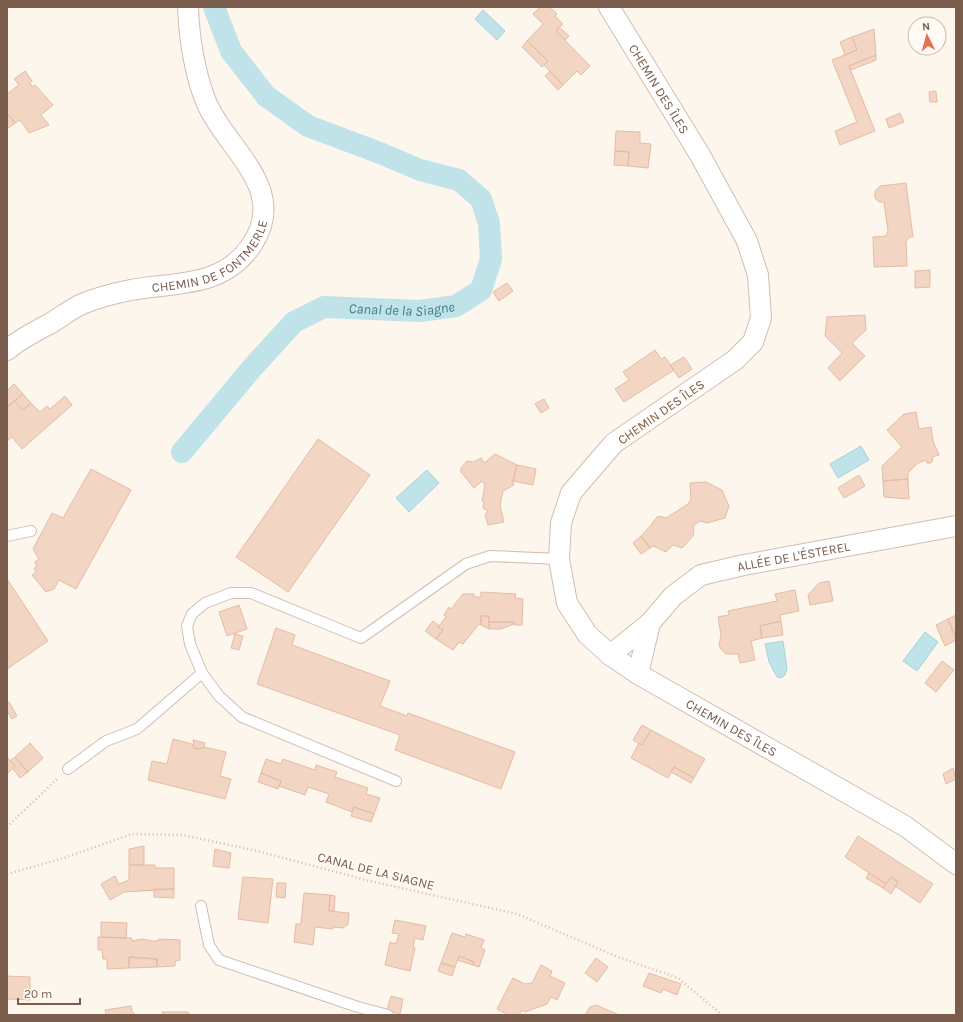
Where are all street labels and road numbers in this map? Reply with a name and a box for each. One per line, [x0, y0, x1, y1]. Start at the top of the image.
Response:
street label: CHEMIN DES ÎLES [626, 41, 692, 136]
street label: CHEMIN DE FONTMERLE [151, 218, 270, 294]
street label: CHEMIN DES ÎLES [614, 376, 707, 447]
street label: ALLÉE DE L'ÉSTEREL [735, 538, 851, 574]
street label: CHEMIN DES ÎLES [683, 695, 780, 759]
street label: CANAL DE LA SIAGNE [316, 849, 436, 893]

